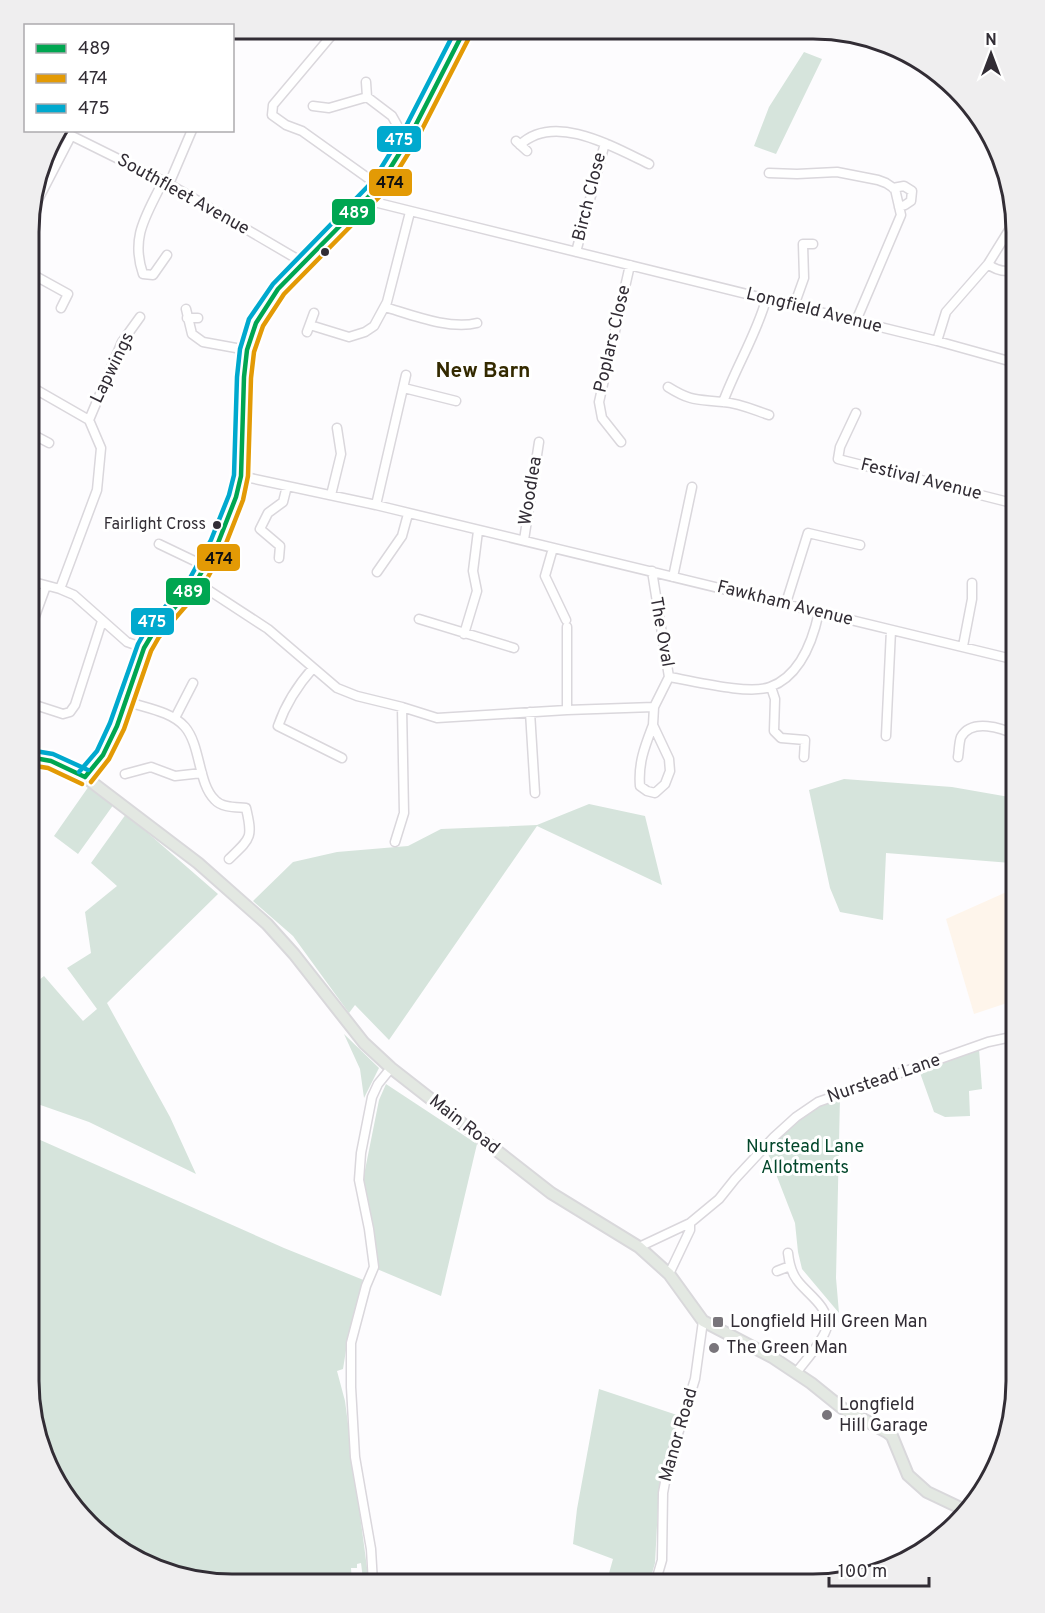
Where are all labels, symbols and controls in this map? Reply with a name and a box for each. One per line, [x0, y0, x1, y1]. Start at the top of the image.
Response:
legend [24, 24, 234, 132]
north arrow [961, 24, 1021, 84]
text: N [985, 31, 997, 51]
text: 489 [78, 38, 111, 61]
text: 474 [78, 68, 108, 91]
text: 475 [78, 98, 110, 121]
line badge: 475 [376, 125, 422, 153]
text: 475 [385, 131, 413, 151]
street label: Southfleet Avenue [113, 149, 253, 241]
street label: Birch Close [568, 150, 612, 244]
line badge: 474 [368, 168, 413, 197]
text: 474 [376, 174, 404, 194]
line badge: 489 [331, 198, 376, 226]
text: 489 [339, 204, 369, 224]
unlabelled marker [319, 246, 331, 258]
street label: Poplars Close [589, 283, 637, 395]
street label: Longfield Avenue [744, 283, 884, 339]
street label: Lapwings [86, 329, 140, 407]
district label: New Barn [435, 358, 531, 385]
street label: Festival Avenue [858, 454, 984, 506]
street label: Woodlea [514, 455, 548, 527]
place label: Fairlight Cross [104, 515, 206, 535]
marker: Fairlight Cross [211, 519, 223, 531]
line badge: 474 [196, 543, 241, 572]
text: 474 [205, 550, 233, 570]
street label: Fawkham Avenue [715, 576, 855, 632]
line badge: 489 [165, 577, 211, 606]
text: 489 [173, 583, 203, 603]
street label: The Oval [644, 595, 678, 669]
line badge: 475 [130, 607, 175, 636]
text: 475 [138, 613, 166, 633]
street label: Nurstead Lane [824, 1049, 944, 1109]
street label: Main Road [424, 1090, 504, 1160]
park label: Nurstead Lane Allotments [746, 1136, 864, 1180]
place label: Longfield Hill Green Man [730, 1311, 928, 1334]
marker: Longfield Hill Green Man [711, 1315, 725, 1329]
place label: The Green Man [726, 1337, 848, 1360]
marker: The Green Man [707, 1341, 721, 1355]
street label: Manor Road [655, 1385, 703, 1485]
place label: Longfield Hill Garage [839, 1394, 928, 1438]
marker: Longfield Hill Garage [820, 1408, 834, 1422]
scale bar [829, 1550, 930, 1588]
text: 100 m [838, 1561, 887, 1584]

